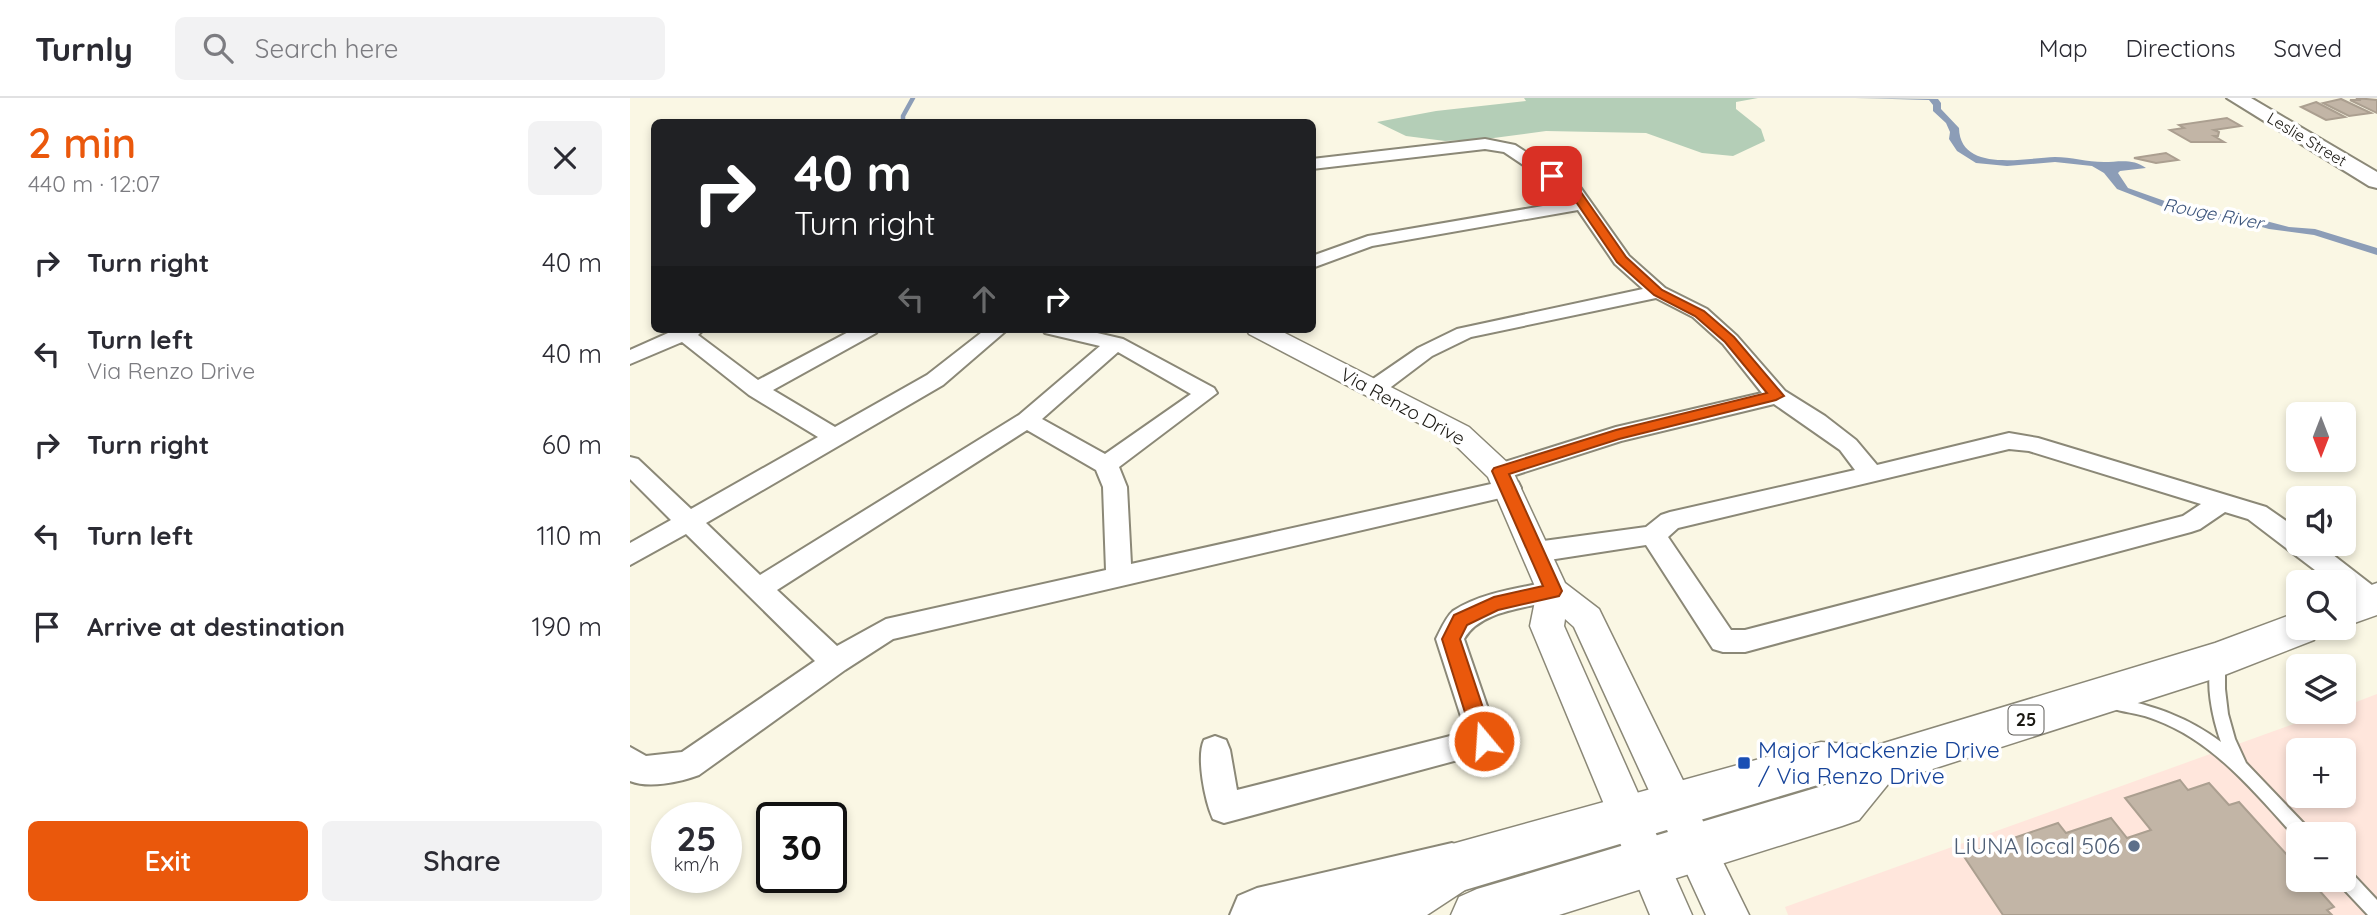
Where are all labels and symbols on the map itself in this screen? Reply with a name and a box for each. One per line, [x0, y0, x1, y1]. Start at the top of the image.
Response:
street label: Leslie Street [2264, 107, 2350, 171]
pin [1522, 146, 1582, 206]
water label: Rouge River [2161, 193, 2267, 235]
street label: Via Renzo Drive [1336, 362, 1470, 450]
north arrow [2286, 402, 2356, 472]
position arrow [1447, 704, 1521, 778]
road number: 25 [2008, 706, 2044, 734]
place label: Major Mackenzie Drive / Via Renzo Drive [1758, 735, 2000, 790]
marker: Major Mackenzie Drive / Via Renzo Drive [1736, 755, 1752, 771]
speed limit sign: 30 [756, 802, 847, 893]
place label: LiUNA local 506 [1954, 831, 2120, 860]
marker: LiUNA local 506 [2126, 838, 2142, 854]

